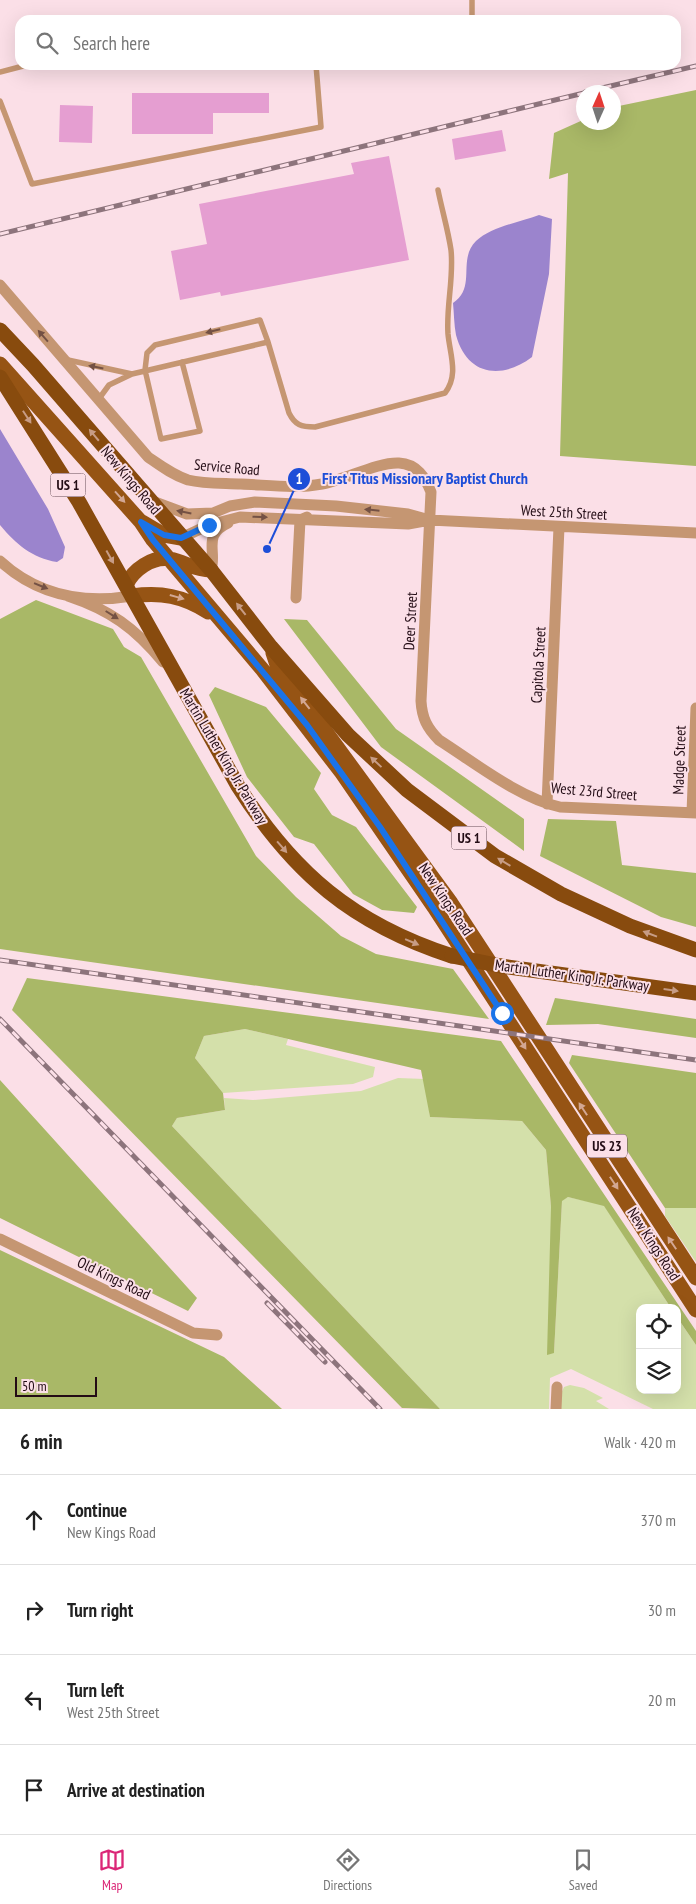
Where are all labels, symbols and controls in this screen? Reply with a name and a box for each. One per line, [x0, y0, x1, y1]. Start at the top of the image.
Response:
search box [15, 15, 681, 70]
icon: search [33, 29, 61, 57]
text: Search here [73, 31, 150, 55]
north arrow [576, 85, 621, 130]
one-way arrow [206, 327, 221, 335]
one-way arrow [38, 330, 49, 343]
one-way arrow [88, 362, 104, 370]
one-way arrow [22, 410, 32, 424]
one-way arrow [88, 429, 99, 442]
street label: New Kings Road [97, 442, 165, 518]
street label: Service Road [193, 455, 261, 479]
callout: First Titus Missionary Baptist Church [287, 463, 539, 494]
text: First Titus Missionary Baptist Church [322, 468, 528, 488]
text: 1 [295, 469, 303, 488]
road number: US 1 [50, 474, 86, 496]
one-way arrow [114, 491, 126, 503]
street label: West 25th Street [520, 500, 608, 524]
one-way arrow [364, 506, 380, 514]
one-way arrow [176, 508, 192, 516]
route end [198, 514, 221, 537]
one-way arrow [253, 514, 269, 522]
one-way arrow [106, 549, 114, 564]
one-way arrow [34, 582, 49, 590]
street label: Deer Street [399, 591, 421, 651]
one-way arrow [170, 593, 185, 601]
one-way arrow [235, 603, 246, 616]
one-way arrow [106, 610, 119, 620]
street label: Capitola Street [527, 626, 549, 704]
street label: Martin Luther King Jr. Parkway [176, 685, 272, 828]
one-way arrow [300, 697, 311, 710]
street label: Madge Street [668, 725, 690, 795]
one-way arrow [371, 756, 383, 768]
street label: West 23rd Street [550, 778, 638, 804]
road number: US 1 [452, 826, 486, 850]
one-way arrow [277, 841, 288, 854]
one-way arrow [498, 857, 511, 866]
street label: New Kings Road [415, 859, 477, 939]
one-way arrow [643, 929, 657, 937]
one-way arrow [405, 939, 420, 946]
street label: Martin Luther King Jr. Parkway [494, 955, 651, 995]
one-way arrow [663, 986, 679, 994]
route start [491, 1002, 514, 1025]
one-way arrow [517, 1037, 527, 1050]
one-way arrow [578, 1102, 588, 1115]
road number: US 23 [587, 1134, 627, 1158]
one-way arrow [609, 1176, 619, 1189]
street label: New Kings Road [623, 1204, 685, 1284]
one-way arrow [667, 1236, 677, 1250]
street label: Old Kings Road [74, 1252, 154, 1304]
map controls [636, 1304, 681, 1394]
button: locate [636, 1304, 681, 1349]
button: layers [636, 1349, 681, 1394]
scale bar [15, 1374, 98, 1397]
text: 50 m [22, 1377, 47, 1395]
text: 6 min [20, 1428, 62, 1455]
text: Walk · 420 m [604, 1432, 676, 1452]
text: Continue [67, 1498, 127, 1522]
icon: ahead [20, 1506, 48, 1534]
text: 370 m [641, 1510, 676, 1530]
text: New Kings Road [67, 1522, 156, 1542]
icon: right [20, 1596, 48, 1624]
text: Turn right [67, 1598, 133, 1622]
text: 30 m [648, 1600, 676, 1620]
text: Turn left [67, 1678, 124, 1702]
icon: left [20, 1686, 48, 1714]
text: 20 m [648, 1690, 676, 1710]
text: West 25th Street [67, 1702, 159, 1722]
icon: arrive [20, 1776, 48, 1804]
text: Arrive at destination [67, 1778, 205, 1802]
tab: Map [98, 1846, 126, 1894]
tab: Directions [323, 1846, 372, 1894]
tab: Saved [569, 1846, 598, 1894]

